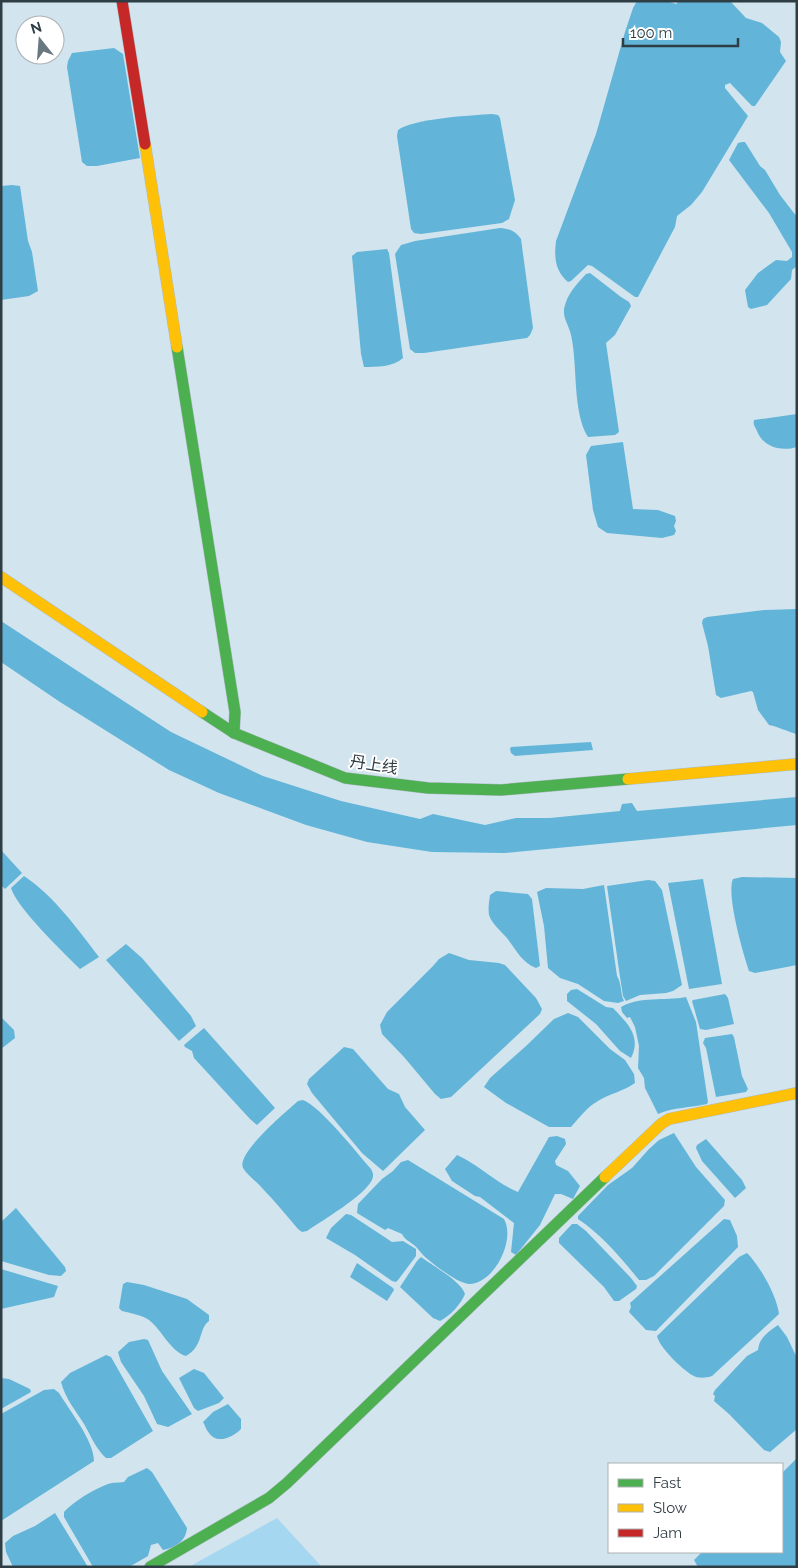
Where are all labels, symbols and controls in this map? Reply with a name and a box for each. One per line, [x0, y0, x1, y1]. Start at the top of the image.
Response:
north arrow [15, 15, 65, 65]
scale bar [623, 15, 738, 47]
text: N [29, 18, 44, 37]
text: 100 m [630, 24, 672, 42]
street label: 丹上线 [349, 751, 399, 778]
legend [608, 1463, 783, 1553]
text: Fast [653, 1474, 681, 1492]
text: Slow [653, 1499, 687, 1517]
text: Jam [653, 1524, 682, 1542]

